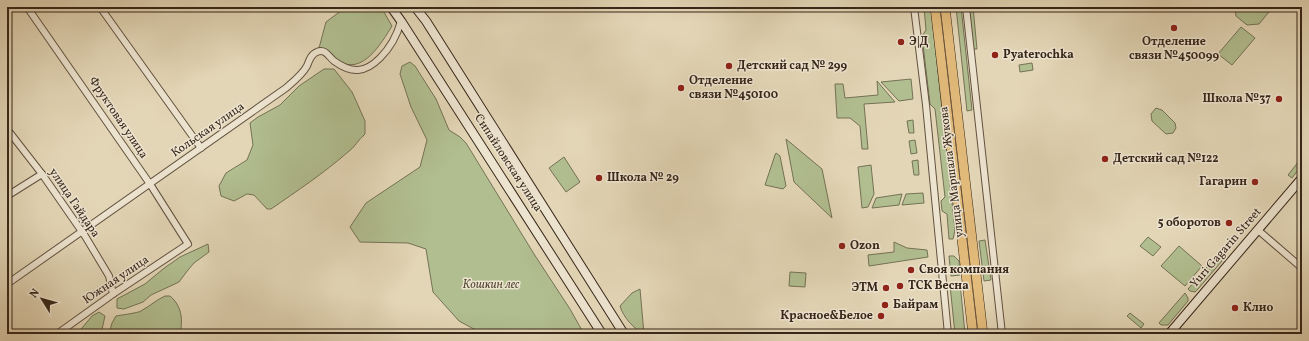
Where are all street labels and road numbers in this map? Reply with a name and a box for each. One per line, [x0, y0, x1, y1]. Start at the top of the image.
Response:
street label: Фруктовая улица [85, 74, 151, 162]
street label: Кольская улица [168, 99, 248, 161]
street label: улица Маршала Жукова [936, 105, 968, 239]
street label: Сипайловская улица [470, 111, 546, 215]
street label: улица Гайдара [45, 165, 103, 241]
street label: Yuri Gagarin Street [1187, 205, 1265, 291]
street label: Южная улица [80, 252, 152, 308]

